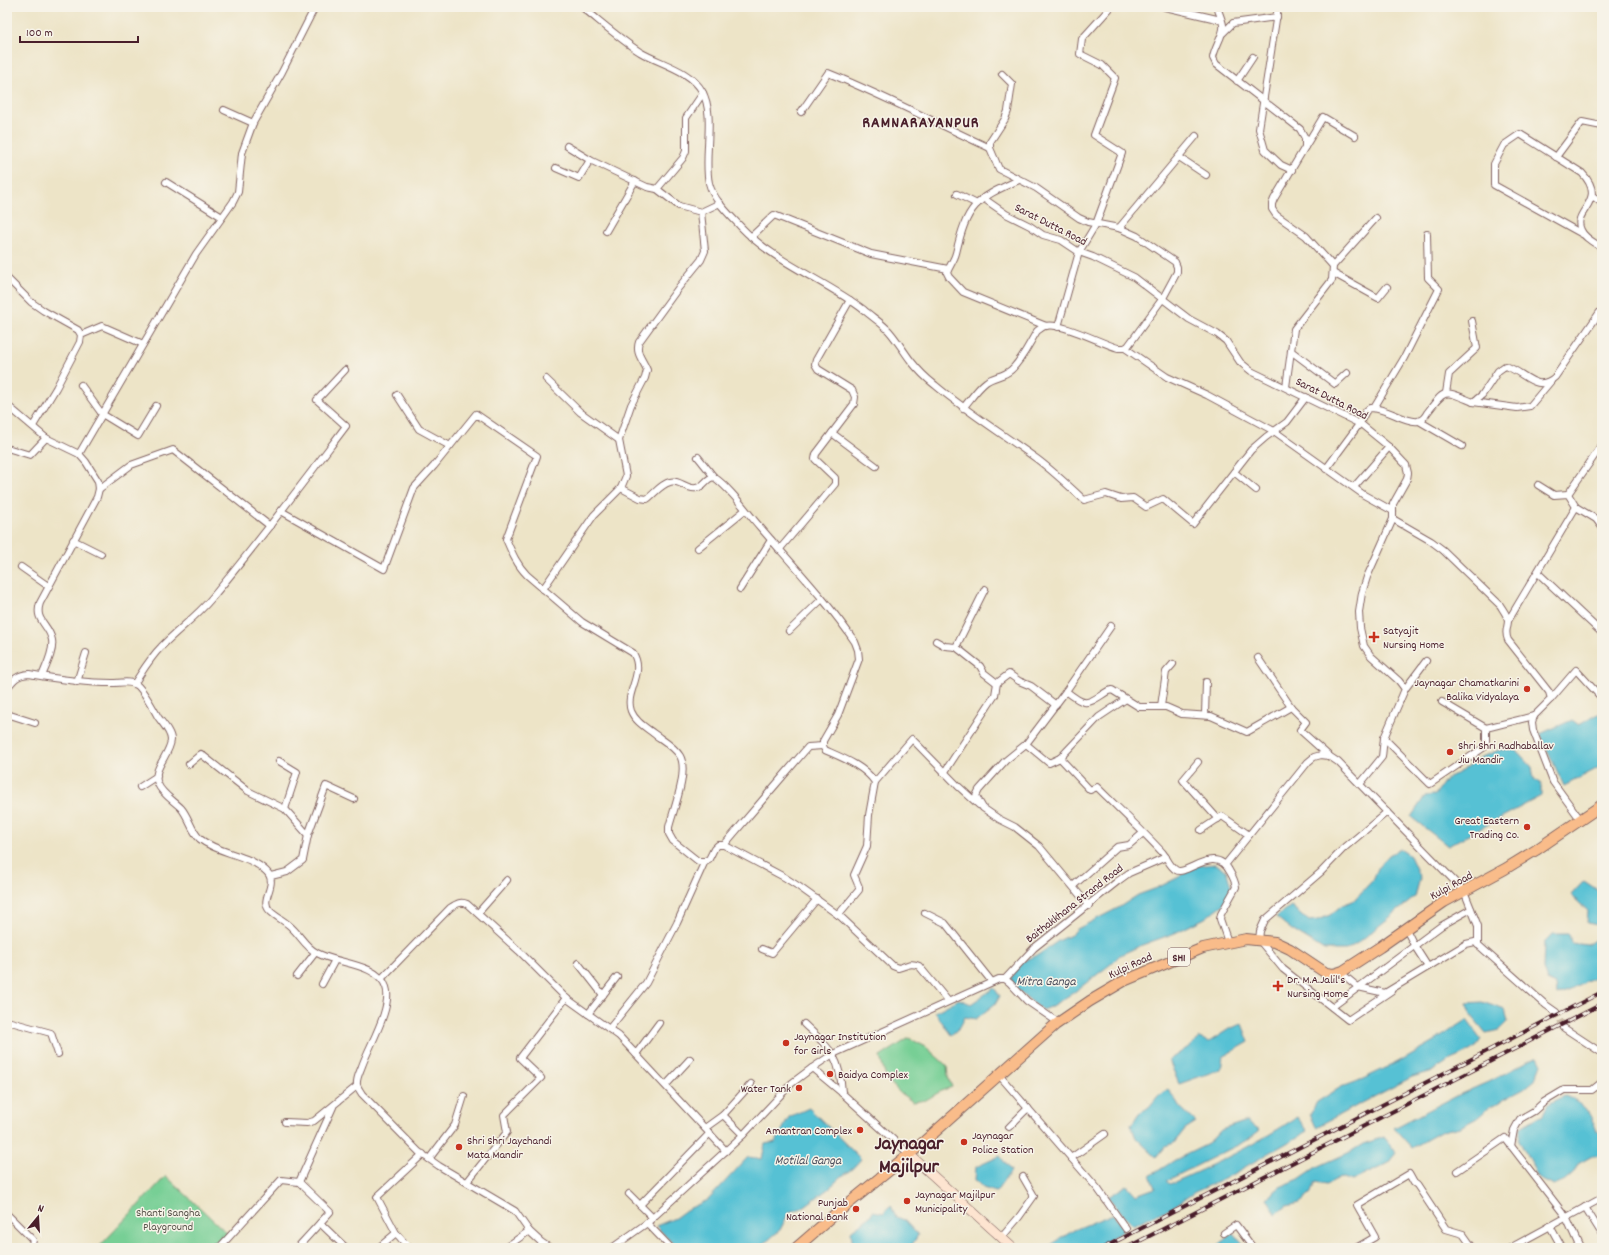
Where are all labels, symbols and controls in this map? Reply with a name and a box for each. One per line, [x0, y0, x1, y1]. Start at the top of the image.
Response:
scale bar [20, 18, 138, 44]
text: 100 m [26, 25, 53, 42]
district label: RAMNARAYANPUR [862, 112, 980, 135]
street label: Sarat Dutta Road [1011, 200, 1089, 251]
street label: Sarat Dutta Road [1292, 374, 1370, 425]
place label: Satyajit Nursing Home [1383, 623, 1444, 654]
marker: Satyajit Nursing Home [1368, 631, 1380, 643]
place label: Jaynagar Chamatkarini Balika Vidyalaya [1415, 675, 1519, 706]
marker: Jaynagar Chamatkarini Balika Vidyalaya [1522, 684, 1532, 694]
place label: Shri Shri Radhaballav Jiu Mandir [1458, 738, 1554, 769]
marker: Shri Shri Radhaballav Jiu Mandir [1445, 747, 1455, 757]
place label: Great Eastern Trading Co. [1455, 813, 1519, 844]
marker: Great Eastern Trading Co. [1522, 822, 1532, 832]
street label: Baithakkhana Strand Road [1022, 861, 1127, 948]
street label: Kulpi Road [1427, 868, 1476, 905]
road number: SH1 [1168, 948, 1190, 966]
street label: Kulpi Road [1106, 949, 1155, 984]
place label: Dr. M.A.Jalil's Nursing Home [1287, 972, 1348, 1003]
water label: Mitra Ganga [1016, 973, 1076, 992]
marker: Dr. M.A.Jalil's Nursing Home [1272, 980, 1284, 992]
place label: Jaynagar Institution for Girls [794, 1029, 887, 1060]
marker: Jaynagar Institution for Girls [781, 1038, 791, 1048]
place label: Baidya Complex [838, 1067, 909, 1084]
marker: Baidya Complex [825, 1069, 835, 1079]
place label: Water Tank [741, 1081, 791, 1098]
marker: Water Tank [794, 1083, 804, 1093]
place label: Amantran Complex [766, 1123, 853, 1140]
marker: Amantran Complex [855, 1125, 865, 1135]
place label: Jaynagar Police Station [972, 1128, 1034, 1159]
district label: Jaynagar Majilpur [875, 1131, 944, 1182]
place label: Shri Shri Jaychandi Mata Mandir [467, 1133, 552, 1164]
marker: Jaynagar Police Station [959, 1137, 969, 1147]
marker: Shri Shri Jaychandi Mata Mandir [454, 1142, 464, 1152]
water label: Motilal Ganga [775, 1152, 842, 1171]
place label: Jaynagar Majilpur Municipality [915, 1187, 996, 1218]
place label: Punjab National Bank [786, 1195, 848, 1226]
marker: Jaynagar Majilpur Municipality [902, 1196, 912, 1206]
north arrow [18, 1197, 58, 1237]
text: N [35, 1201, 46, 1218]
marker: Punjab National Bank [851, 1204, 861, 1214]
park label: Shanti Sangha Playground [136, 1205, 200, 1236]

